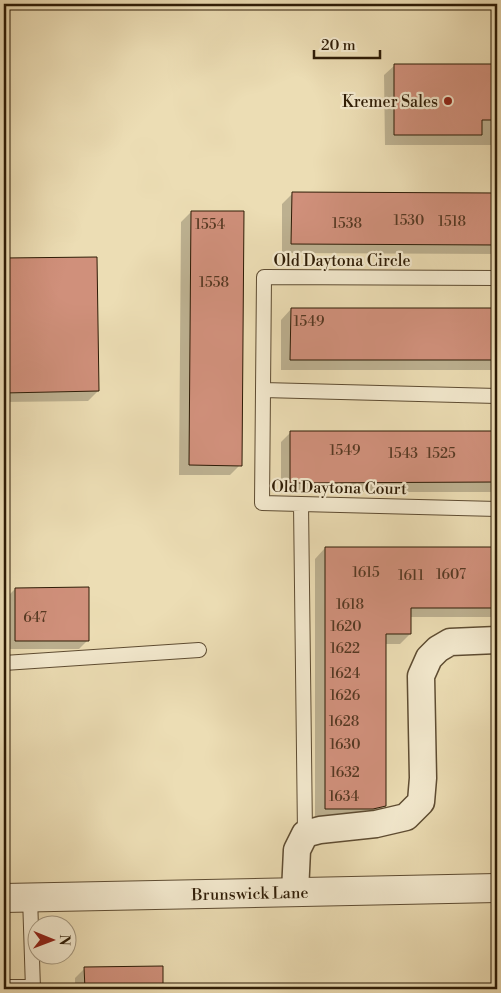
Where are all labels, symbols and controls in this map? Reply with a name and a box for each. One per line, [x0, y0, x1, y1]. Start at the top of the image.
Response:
scale bar [314, 28, 380, 60]
text: 20 m [321, 36, 356, 55]
place label: Kremer Sales [342, 92, 438, 112]
marker: Kremer Sales [442, 95, 454, 107]
house number: 1530 [394, 212, 424, 230]
house number: 1518 [438, 213, 466, 231]
house number: 1538 [332, 215, 362, 233]
house number: 1554 [195, 216, 225, 234]
street label: Old Daytona Circle [274, 251, 410, 271]
house number: 1558 [199, 274, 229, 292]
house number: 1549 [294, 313, 324, 331]
house number: 1549 [330, 442, 360, 460]
house number: 1543 [388, 445, 418, 463]
house number: 1525 [426, 445, 456, 463]
street label: Old Daytona Court [271, 477, 407, 499]
house number: 1615 [352, 564, 380, 582]
house number: 1607 [436, 566, 466, 584]
house number: 1611 [398, 567, 424, 585]
house number: 1618 [336, 596, 364, 614]
house number: 647 [23, 609, 47, 627]
house number: 1620 [330, 618, 362, 636]
house number: 1622 [330, 640, 360, 658]
house number: 1624 [330, 665, 360, 683]
house number: 1626 [330, 687, 361, 705]
house number: 1628 [329, 713, 359, 731]
house number: 1630 [329, 736, 361, 754]
house number: 1632 [330, 764, 360, 782]
house number: 1634 [329, 788, 359, 806]
street label: Brunswick Lane [190, 883, 309, 905]
north arrow [28, 916, 78, 966]
text: N [55, 935, 73, 946]

